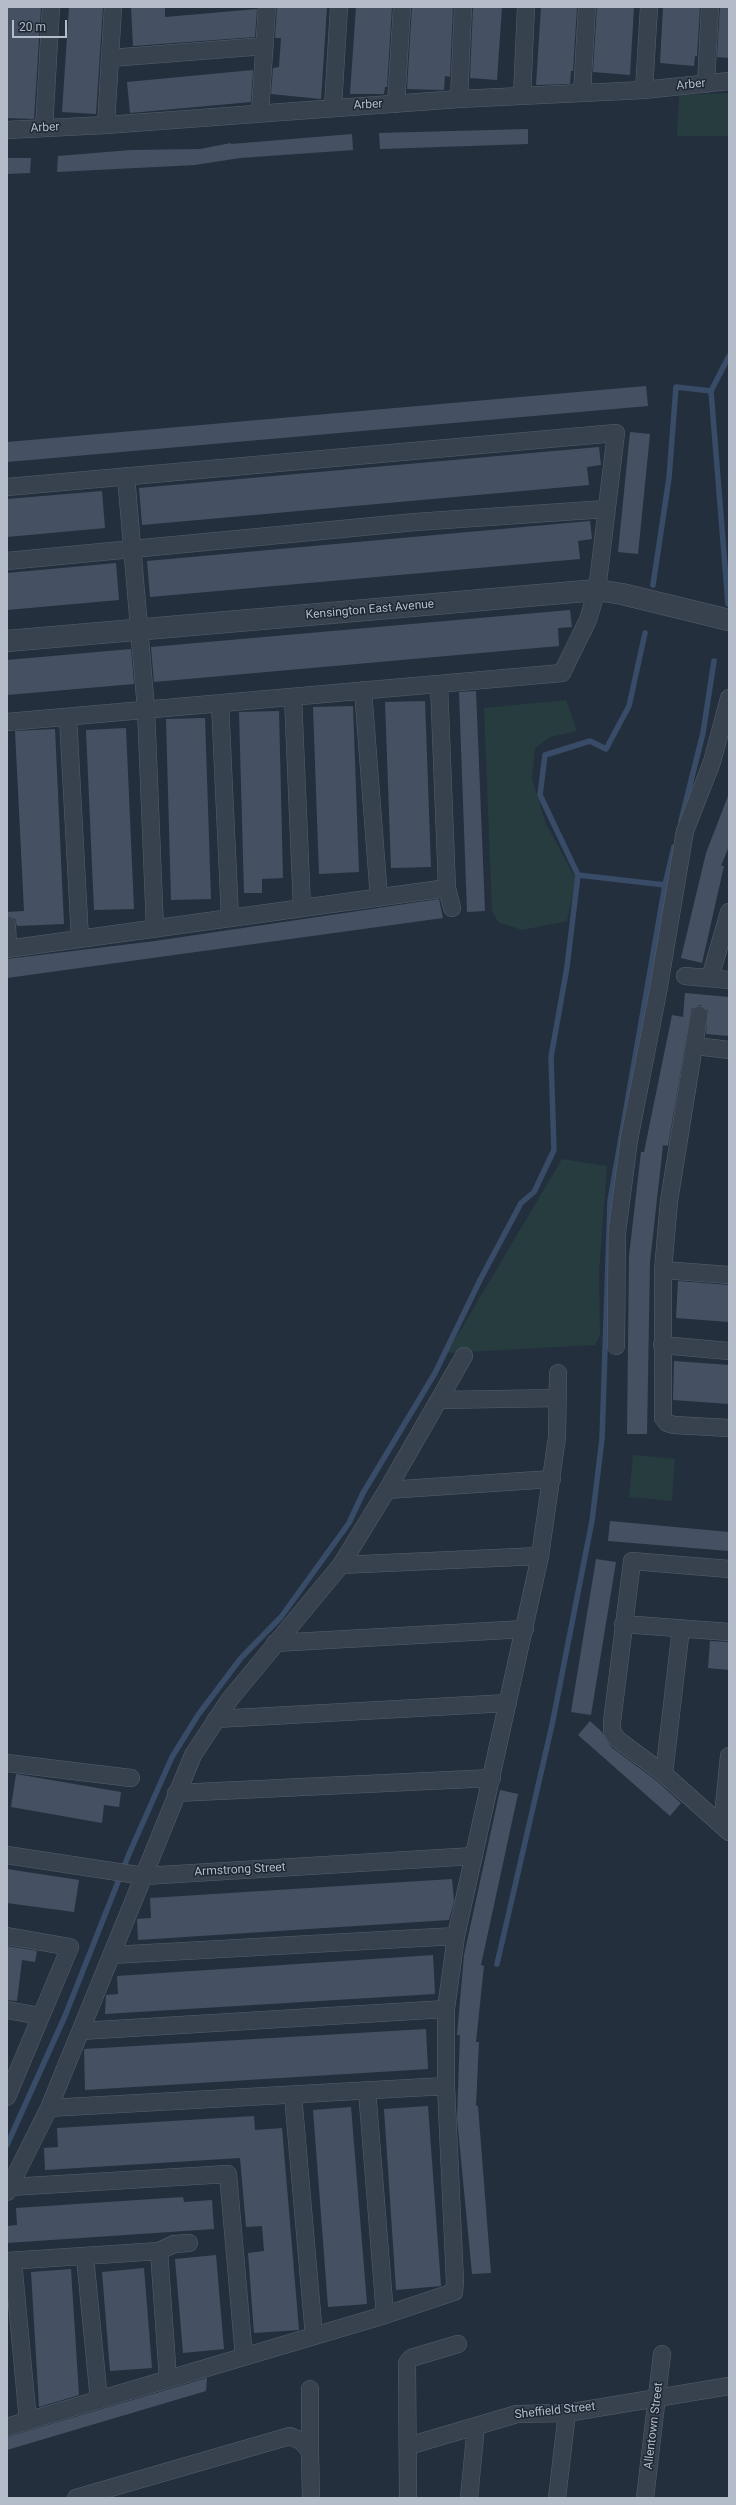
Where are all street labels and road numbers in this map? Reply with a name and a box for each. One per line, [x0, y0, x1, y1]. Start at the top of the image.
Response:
street label: Arber [676, 76, 706, 94]
street label: Arber [353, 97, 383, 113]
street label: Arber [30, 120, 60, 136]
street label: Kensington East Avenue [305, 597, 435, 623]
street label: Armstrong Street [194, 1860, 286, 1880]
street label: Allentown Street [642, 2382, 666, 2470]
street label: Sheffield Street [514, 2400, 596, 2422]

